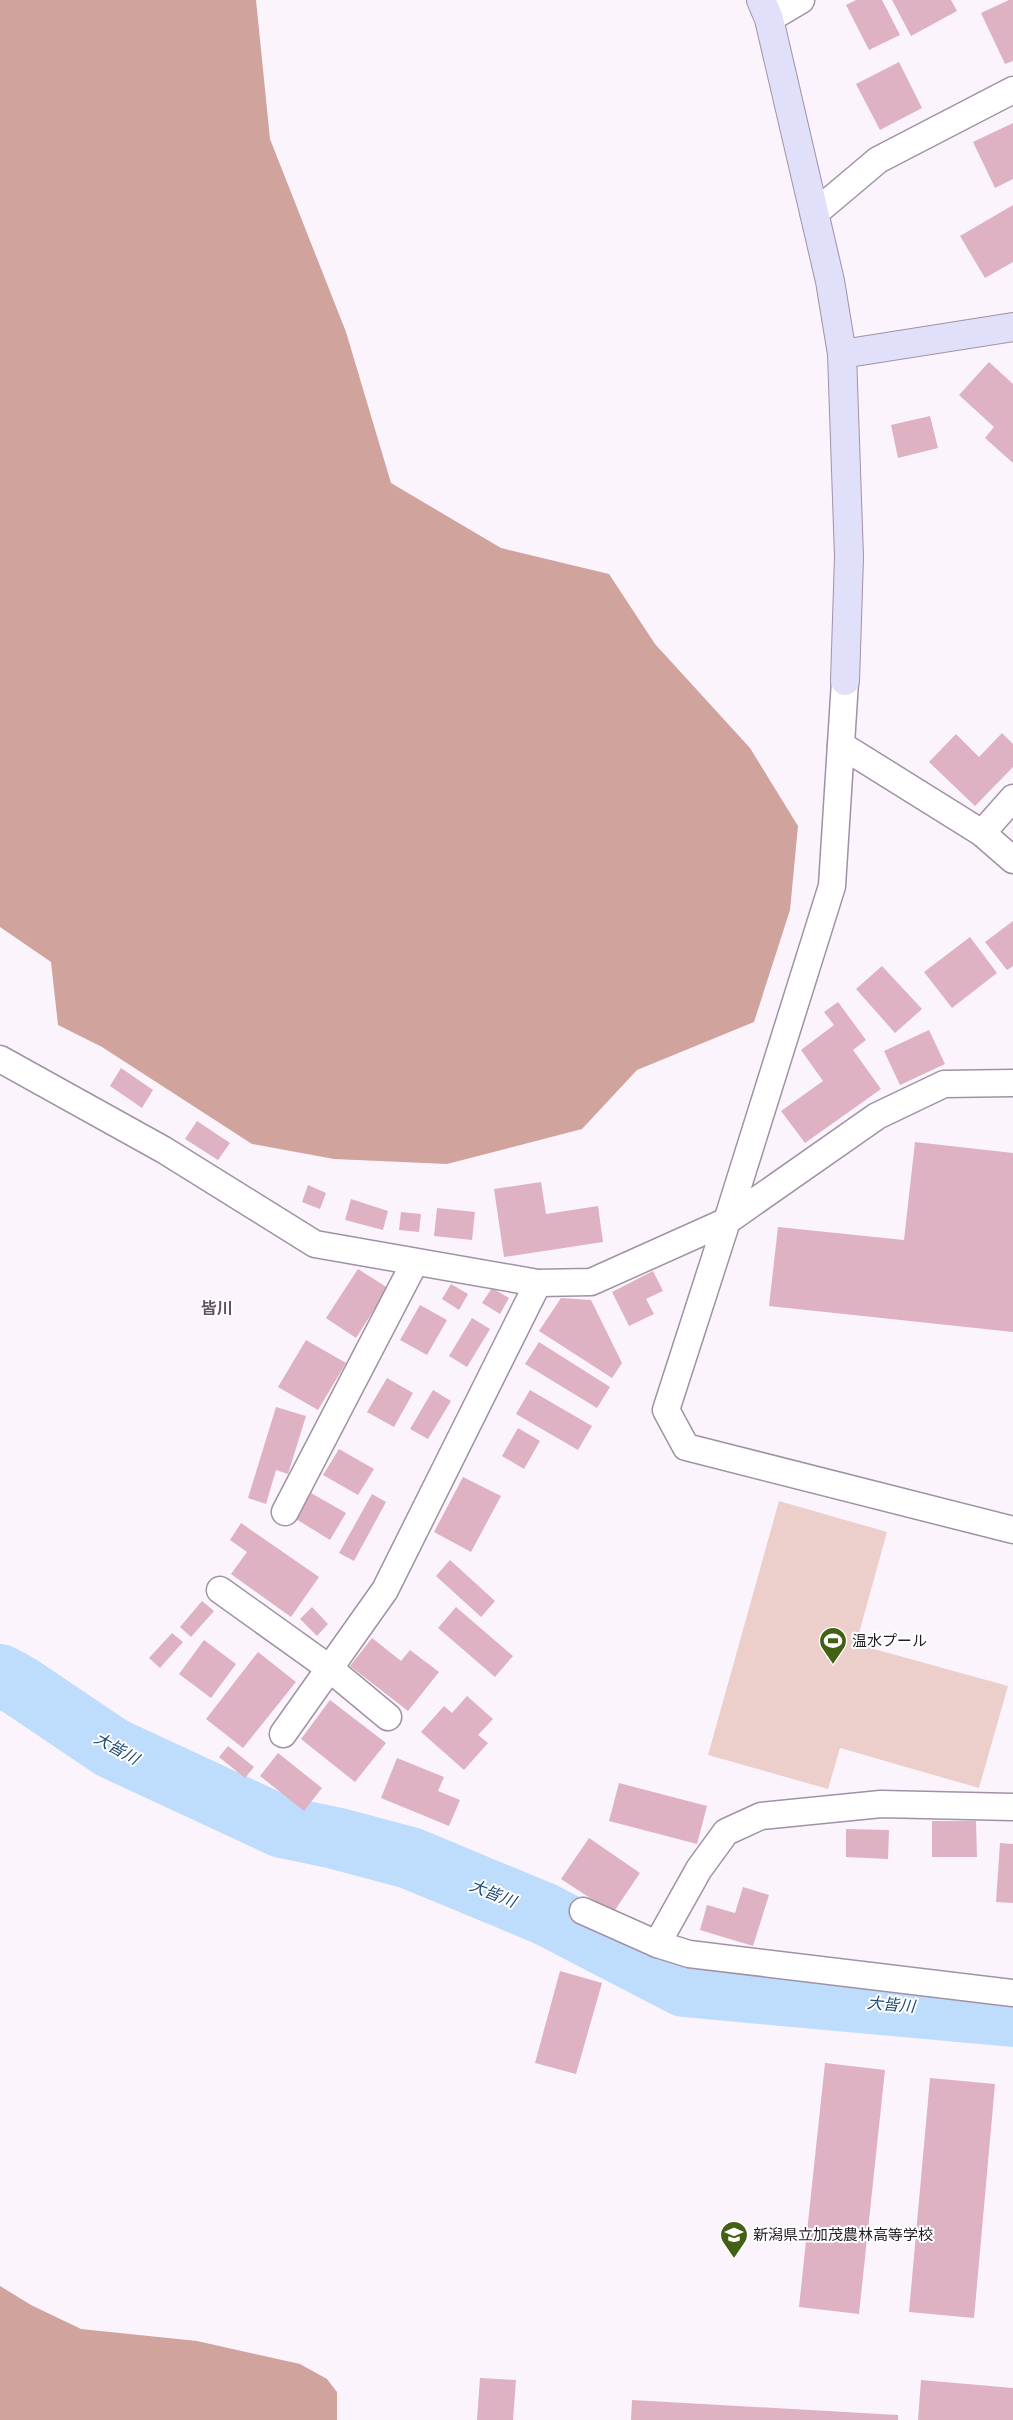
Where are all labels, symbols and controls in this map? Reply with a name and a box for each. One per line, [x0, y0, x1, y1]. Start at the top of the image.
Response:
district label: 皆川 [201, 1299, 233, 1318]
sports icon: 温水プール [818, 1626, 848, 1665]
place label: 温水プール [852, 1632, 927, 1650]
water label: 大皆川 [91, 1728, 144, 1769]
water label: 大皆川 [467, 1876, 520, 1912]
water label: 大皆川 [866, 1993, 918, 2016]
school or university icon: 新潟県立加茂農林高等学校 [719, 2220, 749, 2259]
place label: 新潟県立加茂農林高等学校 [753, 2226, 933, 2244]

